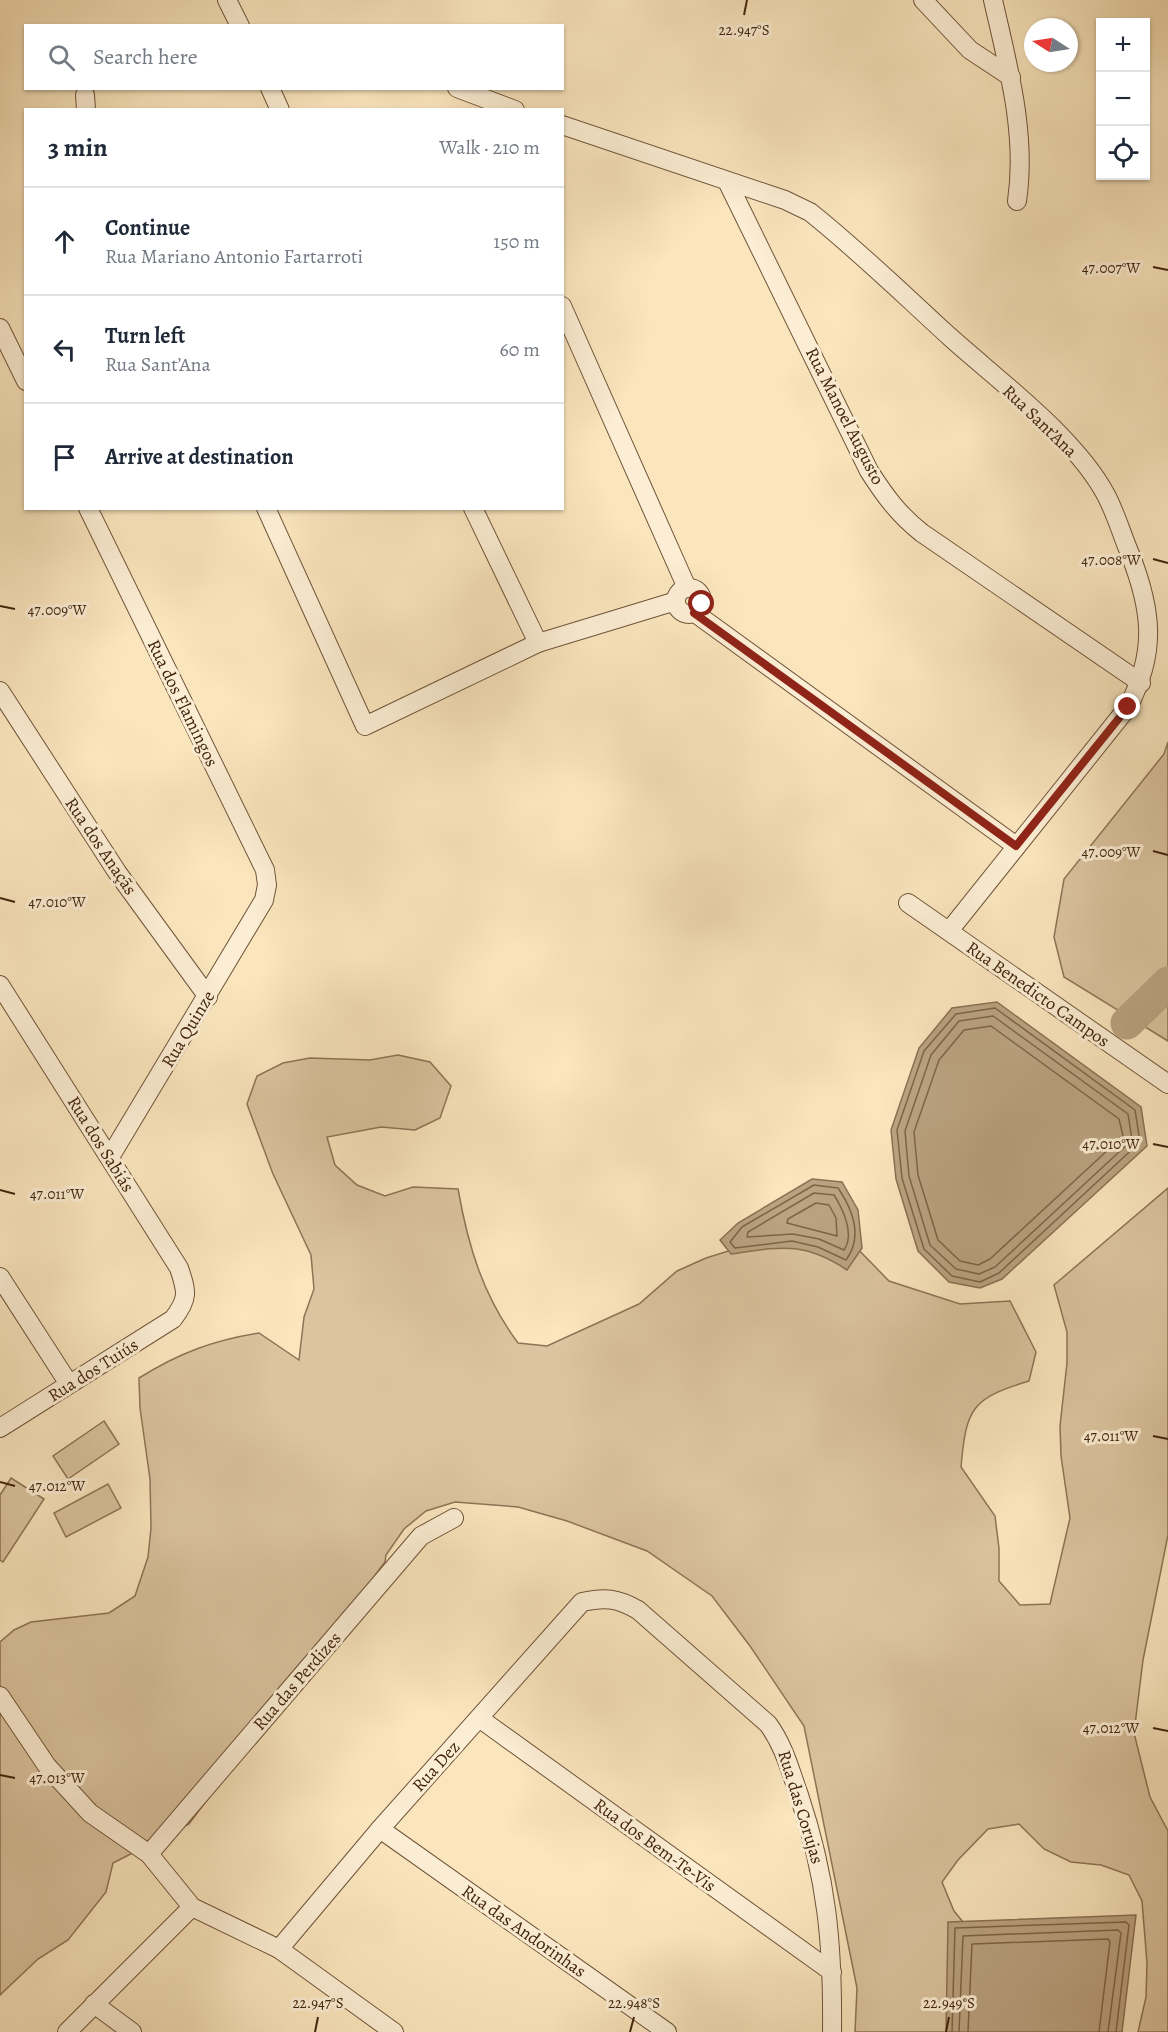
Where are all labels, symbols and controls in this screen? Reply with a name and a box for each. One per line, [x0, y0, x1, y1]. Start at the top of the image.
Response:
north arrow [1024, 18, 1078, 72]
map controls [1096, 18, 1150, 180]
button: + [1096, 18, 1150, 72]
text: 22.947°S [718, 20, 770, 40]
search box [24, 24, 564, 90]
icon: search [45, 41, 78, 74]
text: Search here [93, 42, 198, 72]
button: − [1096, 72, 1150, 126]
button: locate [1096, 126, 1150, 180]
text: 3 min [48, 130, 108, 165]
text: Walk · 210 m [439, 134, 540, 161]
text: Continue [105, 213, 190, 243]
icon: ahead [48, 225, 81, 258]
text: 150 m [493, 228, 540, 255]
text: Rua Mariano Antonio Fartarroti [105, 243, 363, 270]
text: 47.007°W [1082, 258, 1140, 278]
text: Turn left [105, 321, 185, 351]
icon: left [48, 333, 81, 366]
text: 60 m [500, 336, 540, 363]
street label: Rua Manoel Augusto [800, 343, 890, 489]
text: Rua Sant’Ana [105, 351, 211, 378]
street label: Rua Sant’Ana [997, 379, 1083, 463]
icon: arrive [48, 441, 81, 474]
text: Arrive at destination [105, 442, 294, 472]
text: 47.008°W [1081, 550, 1141, 570]
route start [688, 590, 714, 616]
text: 47.009°W [28, 600, 87, 620]
street label: Rua dos Flamingos [142, 635, 224, 771]
route end [1114, 693, 1140, 719]
street label: Rua dos Anaçãs [59, 792, 143, 900]
text: 47.009°W [1082, 842, 1141, 862]
text: 47.010°W [28, 892, 86, 912]
street label: Rua Benedicto Campos [962, 935, 1114, 1053]
street label: Rua Quinze [156, 986, 220, 1072]
street label: Rua dos Sabiás [62, 1091, 140, 1197]
text: 47.010°W [1082, 1134, 1140, 1154]
text: 47.011°W [30, 1184, 84, 1204]
street label: Rua dos Tuiús [43, 1333, 143, 1407]
text: 47.011°W [1084, 1426, 1138, 1446]
text: 47.012°W [29, 1476, 85, 1496]
street label: Rua das Perdizes [248, 1627, 346, 1735]
text: 47.012°W [1083, 1718, 1139, 1738]
street label: Rua Dez [407, 1735, 465, 1797]
street label: Rua das Corujas [772, 1747, 830, 1867]
text: 47.013°W [29, 1768, 85, 1788]
street label: Rua dos Bem-Te-Vis [589, 1793, 721, 1897]
street label: Rua das Andorinhas [457, 1879, 591, 1983]
text: 22.947°S [292, 1993, 344, 2013]
text: 22.948°S [608, 1993, 660, 2013]
text: 22.949°S [923, 1993, 975, 2013]

